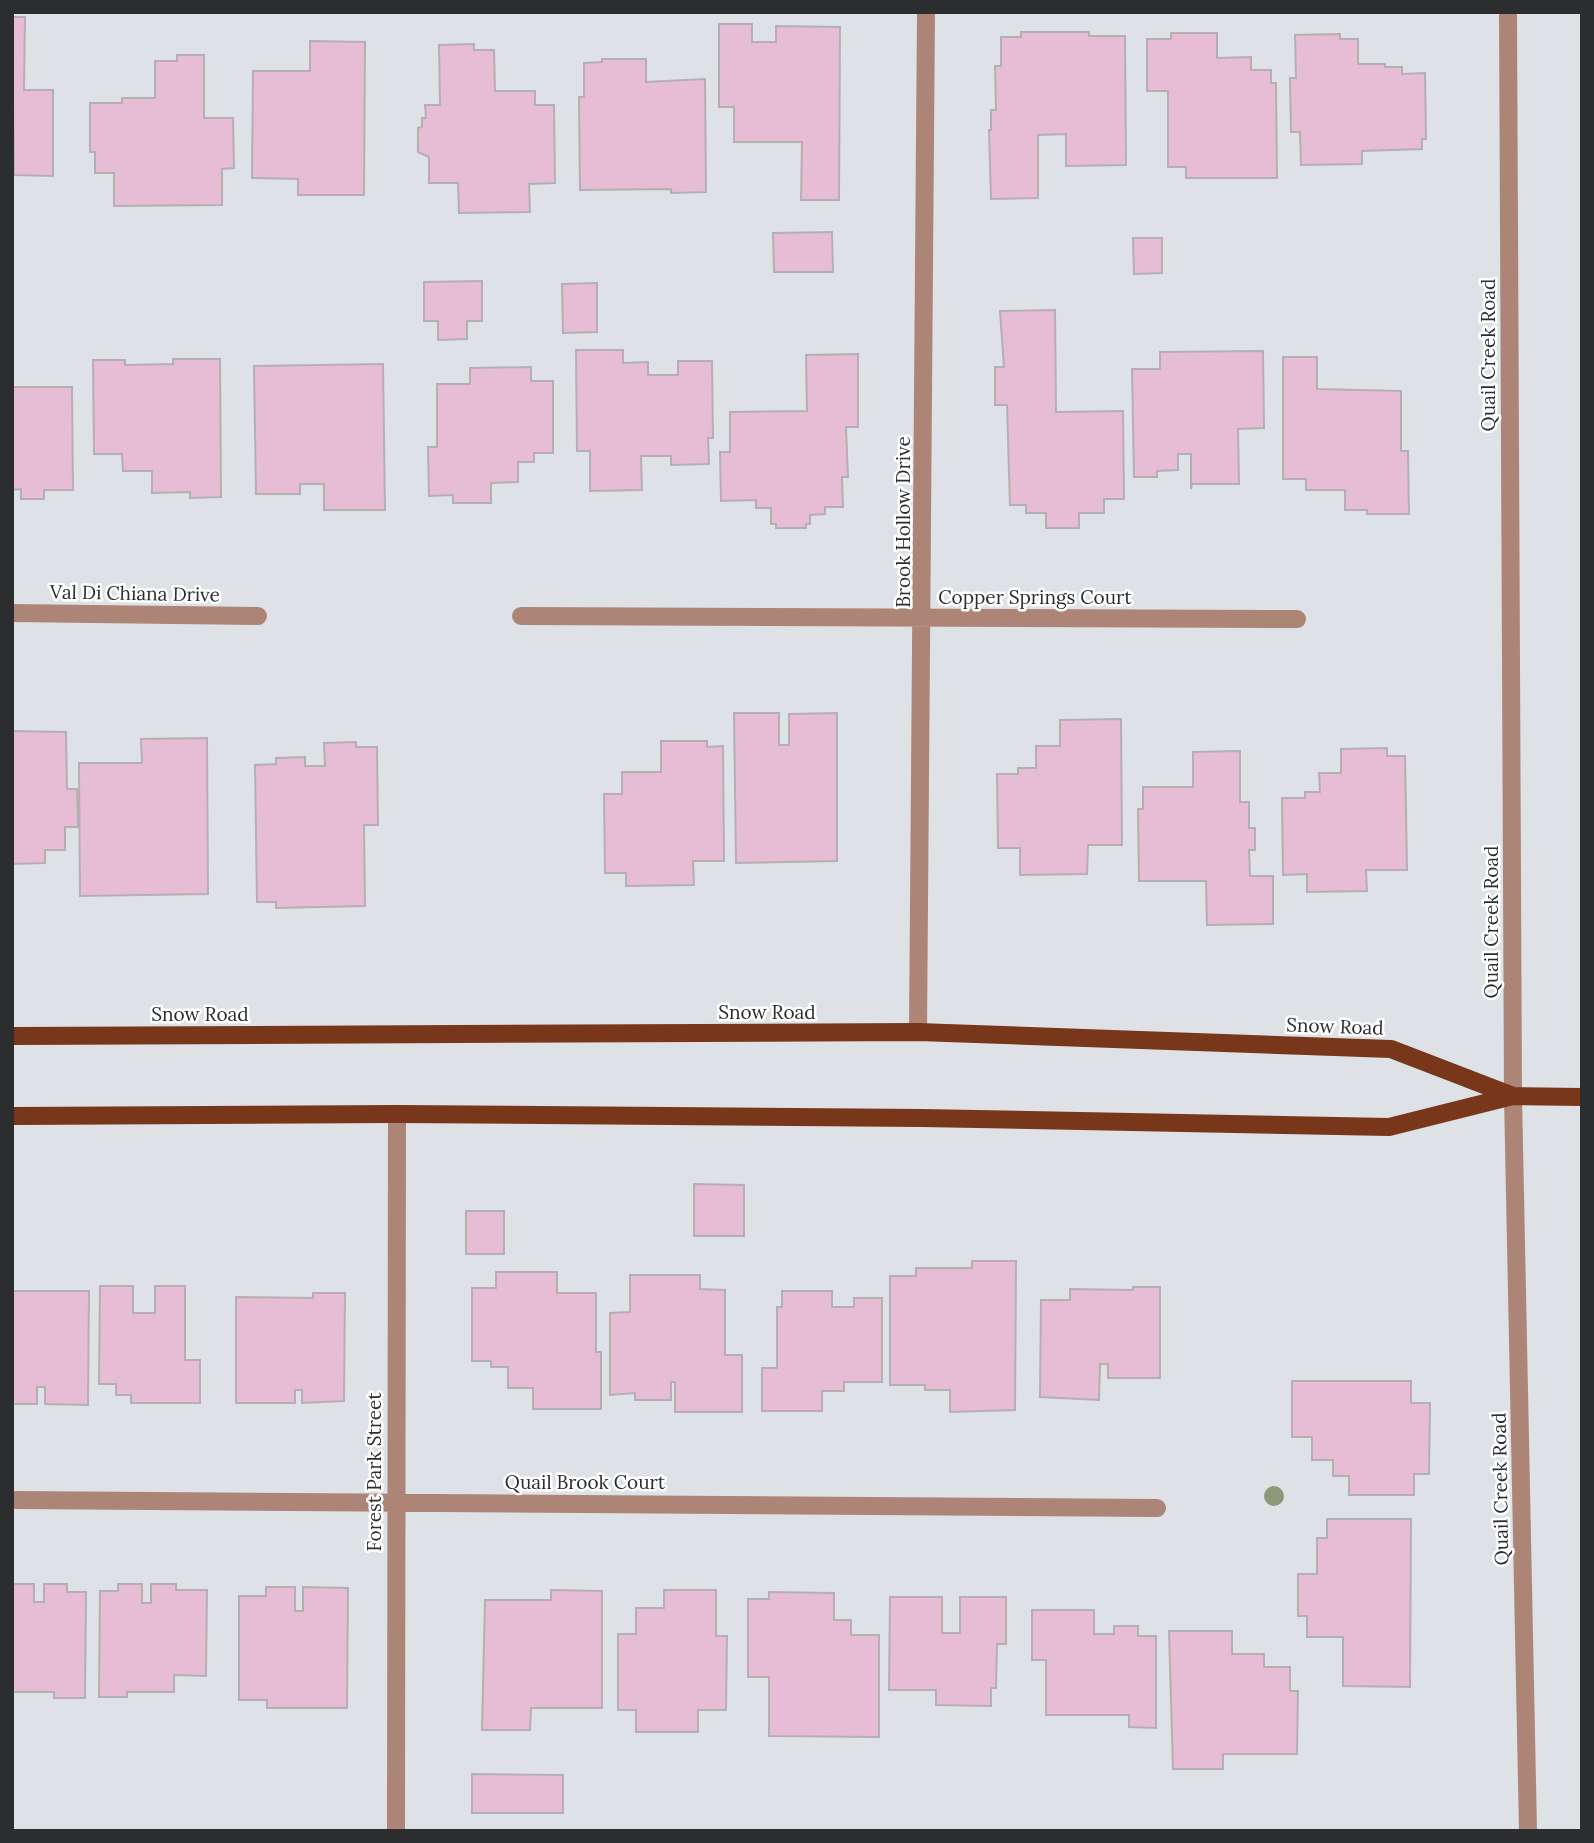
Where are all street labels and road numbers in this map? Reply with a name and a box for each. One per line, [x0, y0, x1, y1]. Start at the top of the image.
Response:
street label: Quail Creek Road [1476, 279, 1500, 431]
street label: Brook Hollow Drive [891, 436, 915, 608]
street label: Val Di Chiana Drive [49, 580, 220, 606]
street label: Copper Springs Court [938, 585, 1132, 609]
street label: Quail Creek Road [1479, 846, 1503, 998]
street label: Snow Road [718, 1000, 816, 1024]
street label: Snow Road [151, 1002, 249, 1026]
street label: Snow Road [1286, 1012, 1384, 1040]
street label: Forest Park Street [362, 1392, 386, 1552]
street label: Quail Creek Road [1487, 1412, 1513, 1566]
street label: Quail Brook Court [505, 1470, 666, 1494]

